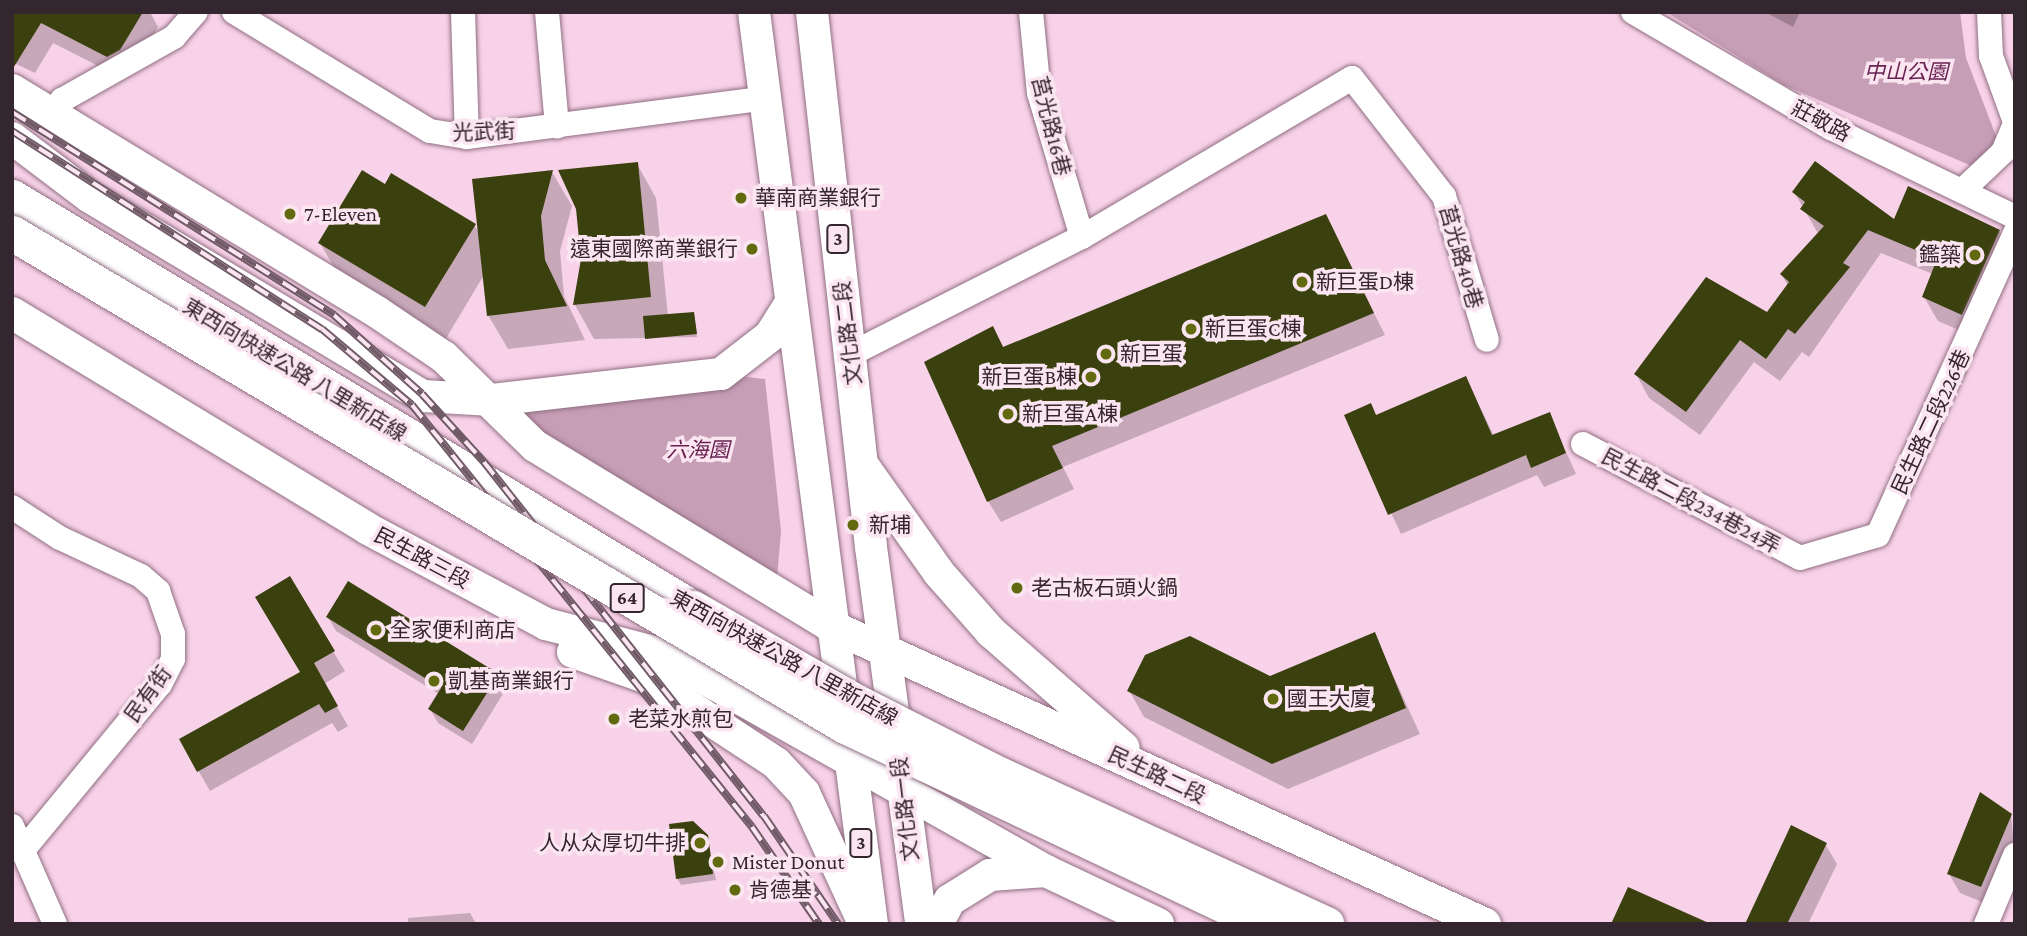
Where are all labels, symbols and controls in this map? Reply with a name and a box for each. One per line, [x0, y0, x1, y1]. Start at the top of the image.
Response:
park label: 中山公園 [1864, 59, 1948, 85]
street label: 莒光路16巷 [1026, 74, 1076, 178]
street label: 莊敬路 [1787, 95, 1855, 147]
street label: 光武街 [452, 118, 516, 146]
place label: 華南商業銀行 [755, 185, 881, 211]
marker: 華南商業銀行 [733, 190, 749, 206]
place label: 7-Eleven [304, 201, 377, 227]
street label: 莒光路40巷 [1434, 202, 1488, 312]
marker: 7-Eleven [282, 206, 298, 222]
road number: 3 [826, 224, 850, 255]
place label: 遠東國際商業銀行 [570, 236, 738, 262]
marker: 遠東國際商業銀行 [744, 241, 760, 257]
place label: 鑑築 [1919, 242, 1961, 268]
marker: 鑑築 [1967, 247, 1983, 263]
place label: 新巨蛋D棟 [1316, 269, 1414, 295]
marker: 新巨蛋D棟 [1294, 274, 1310, 290]
street label: 文化路二段 [829, 279, 867, 387]
street label: 東西向快速公路 八里新店線 [179, 293, 411, 447]
place label: 新巨蛋C棟 [1205, 316, 1301, 342]
marker: 新巨蛋C棟 [1183, 321, 1199, 337]
place label: 新巨蛋 [1120, 341, 1183, 367]
marker: 新巨蛋 [1098, 346, 1114, 362]
street label: 民生路二段226巷 [1886, 346, 1976, 498]
place label: 新巨蛋B棟 [982, 364, 1077, 390]
marker: 新巨蛋B棟 [1083, 369, 1099, 385]
place label: 新巨蛋A棟 [1022, 401, 1118, 427]
marker: 新巨蛋A棟 [1000, 406, 1016, 422]
park label: 六海園 [667, 437, 729, 463]
street label: 民生路二段234巷24弄 [1597, 443, 1785, 559]
place label: 新埔 [869, 512, 911, 538]
marker: 新埔 [843, 515, 863, 535]
street label: 民生路三段 [370, 522, 474, 594]
place label: 老古板石頭火鍋 [1031, 575, 1178, 601]
marker: 老古板石頭火鍋 [1009, 580, 1025, 596]
road number: 64 [610, 582, 644, 614]
street label: 東西向快速公路 八里新店線 [666, 585, 902, 731]
place label: 全家便利商店 [390, 617, 516, 643]
marker: 全家便利商店 [368, 622, 384, 638]
street label: 民有街 [119, 661, 177, 727]
place label: 凱基商業銀行 [448, 668, 574, 694]
marker: 凱基商業銀行 [426, 673, 442, 689]
place label: 國王大廈 [1287, 686, 1371, 712]
marker: 國王大廈 [1265, 691, 1281, 707]
place label: 老菜水煎包 [628, 706, 733, 732]
marker: 老菜水煎包 [606, 711, 622, 727]
street label: 民生路二段 [1104, 741, 1210, 809]
street label: 文化路一段 [886, 755, 924, 863]
road number: 3 [849, 828, 873, 858]
place label: 人从众厚切牛排 [539, 830, 686, 856]
marker: 人从众厚切牛排 [692, 835, 708, 851]
place label: Mister Donut [732, 849, 844, 875]
marker: Mister Donut [710, 854, 726, 870]
place label: 肯德基 [749, 877, 812, 903]
marker: 肯德基 [727, 882, 743, 898]

